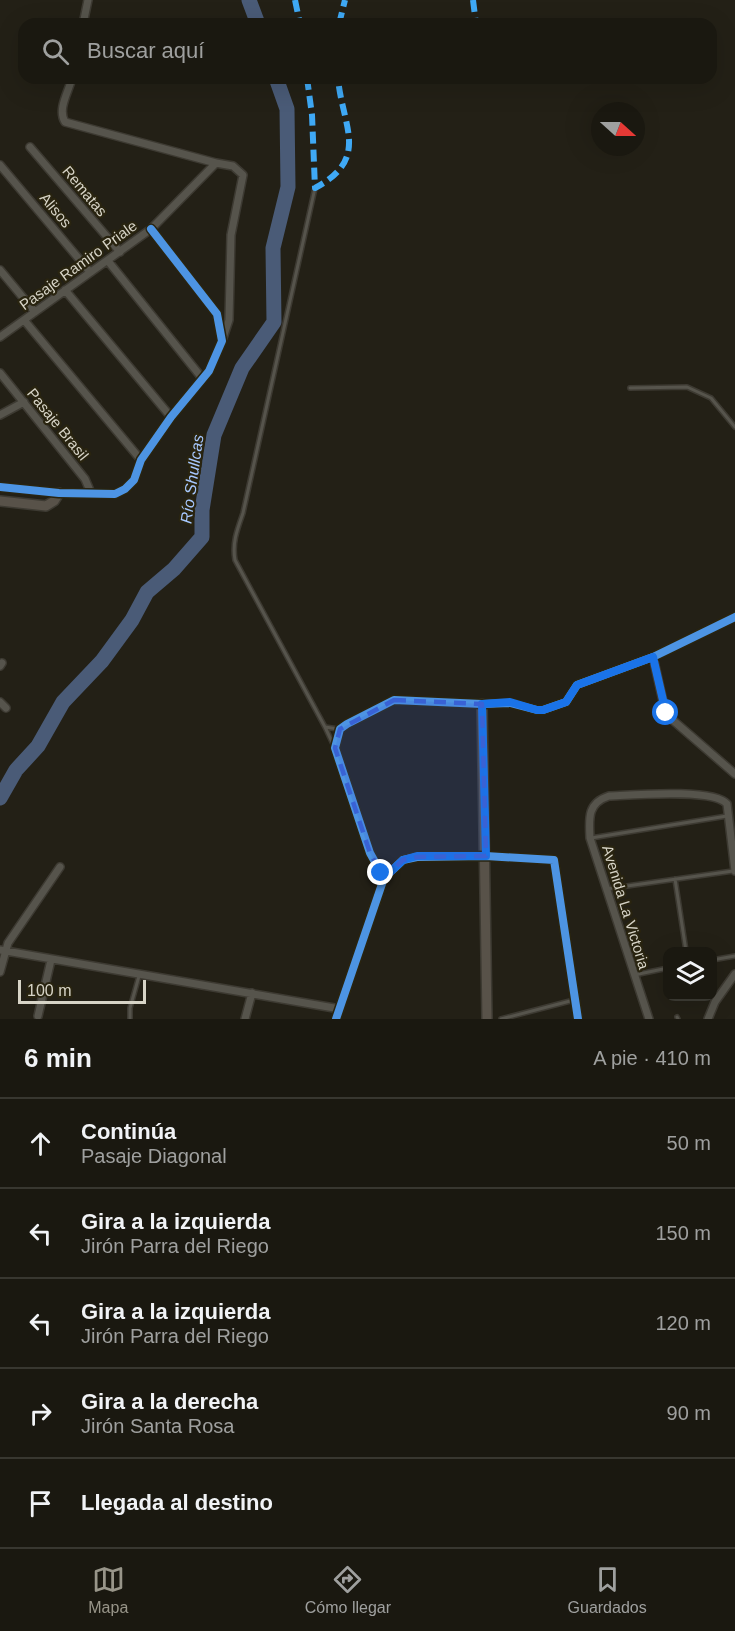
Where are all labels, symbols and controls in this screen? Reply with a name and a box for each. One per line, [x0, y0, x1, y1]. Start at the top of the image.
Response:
search box [18, 18, 717, 84]
icon: search [39, 35, 72, 68]
text: Buscar aquí [87, 38, 204, 63]
north arrow [591, 102, 645, 156]
street label: Rematas [59, 163, 111, 219]
street label: Alisos [37, 189, 75, 231]
street label: Pasaje Ramiro Priale [16, 217, 140, 313]
street label: Pasaje Brasil [24, 385, 92, 463]
water label: Río Shullcas [177, 433, 207, 525]
route start [652, 699, 678, 725]
street label: Avenida La Victoria [599, 843, 653, 972]
route end [367, 859, 393, 885]
map controls [663, 947, 717, 1001]
button: layers [663, 947, 717, 1001]
scale bar [18, 977, 146, 1004]
text: 100 m [27, 982, 71, 999]
text: 6 min [24, 1043, 92, 1073]
text: A pie · 410 m [593, 1047, 711, 1069]
text: Continúa [81, 1119, 176, 1144]
icon: ahead [24, 1127, 57, 1160]
text: 50 m [667, 1132, 711, 1154]
text: Pasaje Diagonal [81, 1145, 227, 1167]
text: Gira a la izquierda [81, 1209, 271, 1234]
icon: left [24, 1217, 57, 1250]
text: 150 m [655, 1222, 711, 1244]
text: Jirón Parra del Riego [81, 1235, 269, 1257]
text: Gira a la izquierda [81, 1299, 271, 1324]
icon: left [24, 1307, 57, 1340]
text: 120 m [655, 1312, 711, 1334]
text: Jirón Parra del Riego [81, 1325, 269, 1347]
text: Gira a la derecha [81, 1389, 258, 1414]
icon: right [24, 1397, 57, 1430]
text: 90 m [667, 1402, 711, 1424]
text: Jirón Santa Rosa [81, 1415, 234, 1437]
icon: arrive [24, 1487, 57, 1520]
text: Llegada al destino [81, 1490, 273, 1515]
tab: Mapa [88, 1563, 128, 1617]
tab: Cómo llegar [305, 1563, 391, 1617]
tab: Guardados [568, 1563, 647, 1617]

